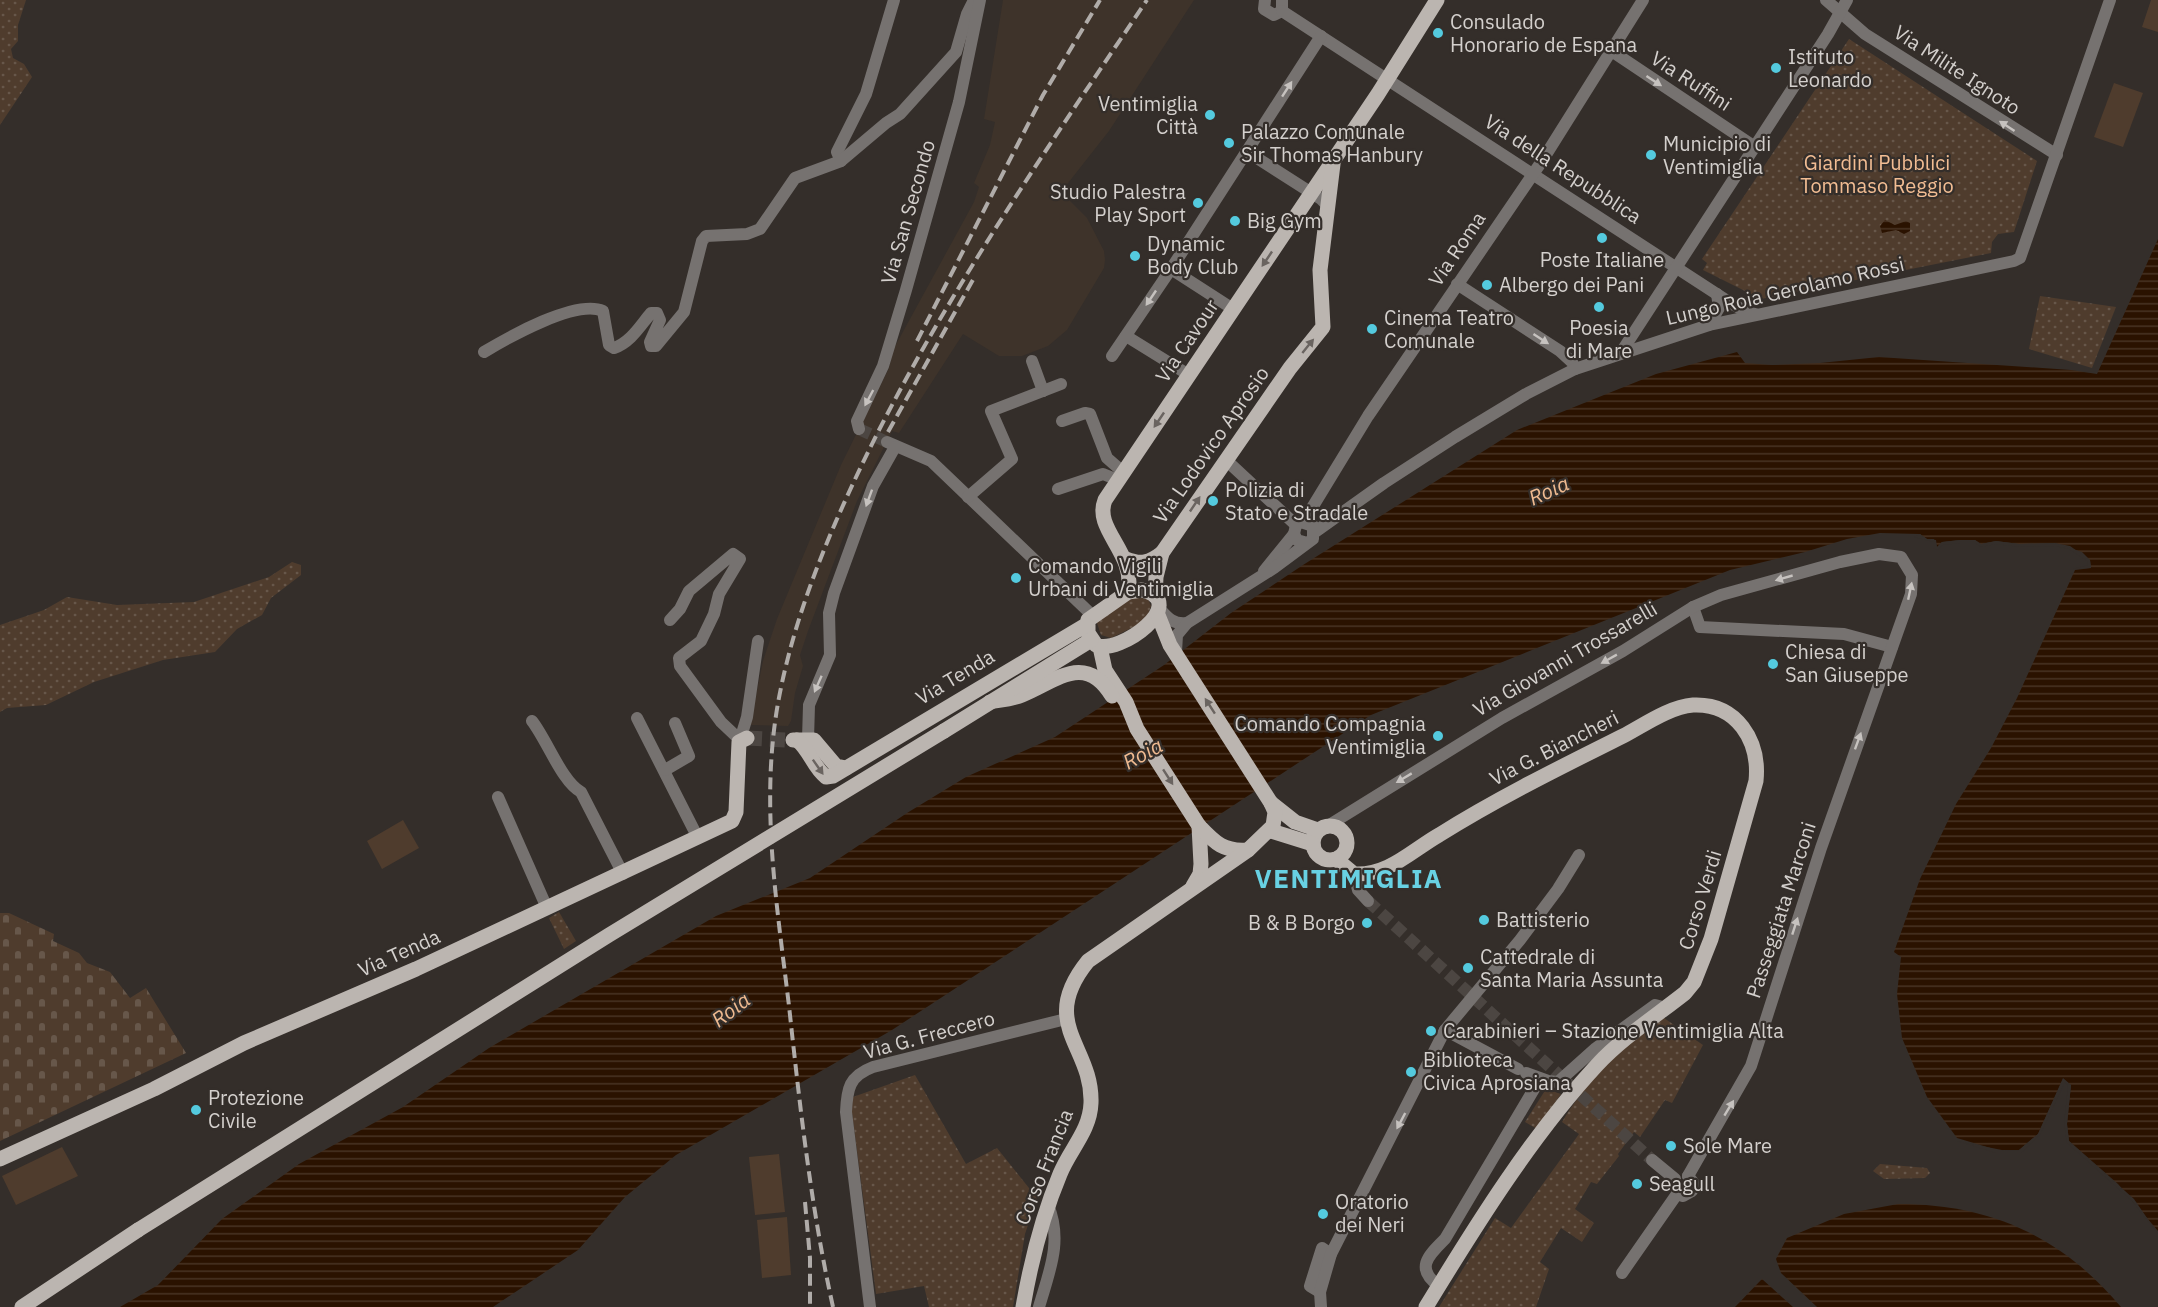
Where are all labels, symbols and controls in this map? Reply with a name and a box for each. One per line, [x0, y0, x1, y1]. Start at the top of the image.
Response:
place label: Consulado Honorario de Espana [1450, 8, 1637, 58]
street label: Via Milite Ignoto [1889, 18, 2026, 121]
marker: Consulado Honorario de Espana [1431, 26, 1445, 40]
place label: Istituto Leonardo [1788, 43, 1872, 93]
street label: Via Ruffini [1646, 44, 1737, 117]
marker: Istituto Leonardo [1769, 61, 1783, 75]
one-way arrow [1646, 75, 1662, 86]
one-way arrow [1281, 81, 1292, 98]
place label: Ventimiglia Città [1098, 90, 1198, 140]
marker: Ventimiglia Città [1203, 108, 1217, 122]
street label: Via della Repubblica [1480, 108, 1647, 230]
place label: Palazzo Comunale Sir Thomas Hanbury [1241, 118, 1423, 168]
one-way arrow [1999, 120, 2015, 131]
place label: Municipio di Ventimiglia [1663, 130, 1771, 180]
marker: Palazzo Comunale Sir Thomas Hanbury [1222, 136, 1236, 150]
street label: Via San Secondo [874, 137, 941, 287]
marker: Municipio di Ventimiglia [1644, 148, 1658, 162]
park label: Giardini Pubblici Tommaso Reggio [1800, 149, 1954, 199]
place label: Studio Palestra Play Sport [1050, 178, 1186, 228]
marker: Studio Palestra Play Sport [1191, 196, 1205, 210]
street label: Via Roma [1422, 206, 1492, 291]
place label: Big Gym [1247, 207, 1322, 234]
marker: Big Gym [1228, 214, 1242, 228]
place label: Dynamic Body Club [1147, 230, 1238, 280]
marker: Poste Italiane [1595, 231, 1609, 245]
place label: Poste Italiane [1540, 246, 1664, 273]
marker: Dynamic Body Club [1128, 249, 1142, 263]
one-way arrow [1262, 250, 1273, 267]
street label: Lungo Roia Gerolamo Rossi [1663, 250, 1907, 331]
place label: Albergo dei Pani [1499, 271, 1644, 298]
marker: Albergo dei Pani [1480, 278, 1494, 292]
one-way arrow [1146, 290, 1157, 306]
street label: Via Cavour [1149, 294, 1224, 388]
marker: Poesia di Mare [1592, 300, 1606, 314]
place label: Cinema Teatro Comunale [1384, 304, 1514, 354]
place label: Poesia di Mare [1566, 314, 1632, 364]
marker: Cinema Teatro Comunale [1365, 322, 1379, 336]
one-way arrow [1533, 333, 1549, 344]
one-way arrow [1302, 338, 1315, 354]
street label: Via Lodovico Aprosio [1146, 361, 1275, 529]
one-way arrow [864, 389, 874, 406]
one-way arrow [1153, 412, 1165, 428]
water label: Roia [1524, 469, 1573, 511]
place label: Polizia di Stato e Stradale [1225, 476, 1368, 526]
one-way arrow [863, 490, 873, 508]
marker: Polizia di Stato e Stradale [1206, 494, 1220, 508]
one-way arrow [1189, 497, 1201, 513]
place label: Comando Vigili Urbani di Ventimiglia [1028, 552, 1214, 602]
marker: Comando Vigili Urbani di Ventimiglia [1009, 571, 1023, 585]
one-way arrow [1775, 573, 1793, 583]
one-way arrow [1906, 581, 1915, 600]
street label: Via Giovanni Trossarelli [1468, 595, 1662, 722]
place label: Chiesa di San Giuseppe [1785, 638, 1909, 688]
street label: Via Tenda [910, 642, 999, 711]
one-way arrow [1600, 654, 1617, 664]
marker: Chiesa di San Giuseppe [1766, 657, 1780, 671]
one-way arrow [812, 675, 822, 693]
one-way arrow [1204, 698, 1215, 714]
street label: Via G. Biancheri [1485, 703, 1623, 792]
place label: Comando Compagnia Ventimiglia [1234, 710, 1426, 760]
marker: Comando Compagnia Ventimiglia [1431, 729, 1445, 743]
water label: Roia [1117, 731, 1168, 776]
one-way arrow [1854, 732, 1864, 750]
one-way arrow [812, 759, 824, 775]
one-way arrow [1163, 769, 1174, 785]
one-way arrow [1396, 773, 1412, 784]
street label: Passeggiata Marconi [1739, 818, 1822, 1001]
street label: Corso Verdi [1672, 847, 1727, 953]
district label: VENTIMIGLIA [1255, 861, 1443, 895]
place label: Battisterio [1496, 906, 1590, 933]
place label: B & B Borgo [1248, 909, 1355, 936]
marker: Battisterio [1477, 913, 1491, 927]
marker: B & B Borgo [1360, 916, 1374, 930]
one-way arrow [1791, 917, 1801, 935]
street label: Via Tenda [353, 922, 444, 983]
place label: Cattedrale di Santa Maria Assunta [1480, 943, 1664, 993]
marker: Cattedrale di Santa Maria Assunta [1461, 961, 1475, 975]
water label: Roia [705, 985, 756, 1033]
street label: Via G. Freccero [860, 1004, 998, 1065]
place label: Carabinieri – Stazione Ventimiglia Alta [1443, 1017, 1784, 1044]
marker: Carabinieri – Stazione Ventimiglia Alta [1424, 1024, 1438, 1038]
place label: Biblioteca Civica Aprosiana [1423, 1046, 1571, 1096]
marker: Biblioteca Civica Aprosiana [1404, 1065, 1418, 1079]
place label: Protezione Civile [208, 1084, 304, 1134]
one-way arrow [1723, 1100, 1734, 1116]
marker: Protezione Civile [189, 1103, 203, 1117]
street label: Corso Francia [1008, 1105, 1079, 1229]
one-way arrow [1396, 1112, 1406, 1129]
place label: Sole Mare [1683, 1132, 1772, 1159]
marker: Sole Mare [1664, 1139, 1678, 1153]
place label: Seagull [1649, 1170, 1715, 1197]
marker: Seagull [1630, 1177, 1644, 1191]
place label: Oratorio dei Neri [1335, 1188, 1409, 1238]
marker: Oratorio dei Neri [1316, 1207, 1330, 1221]

